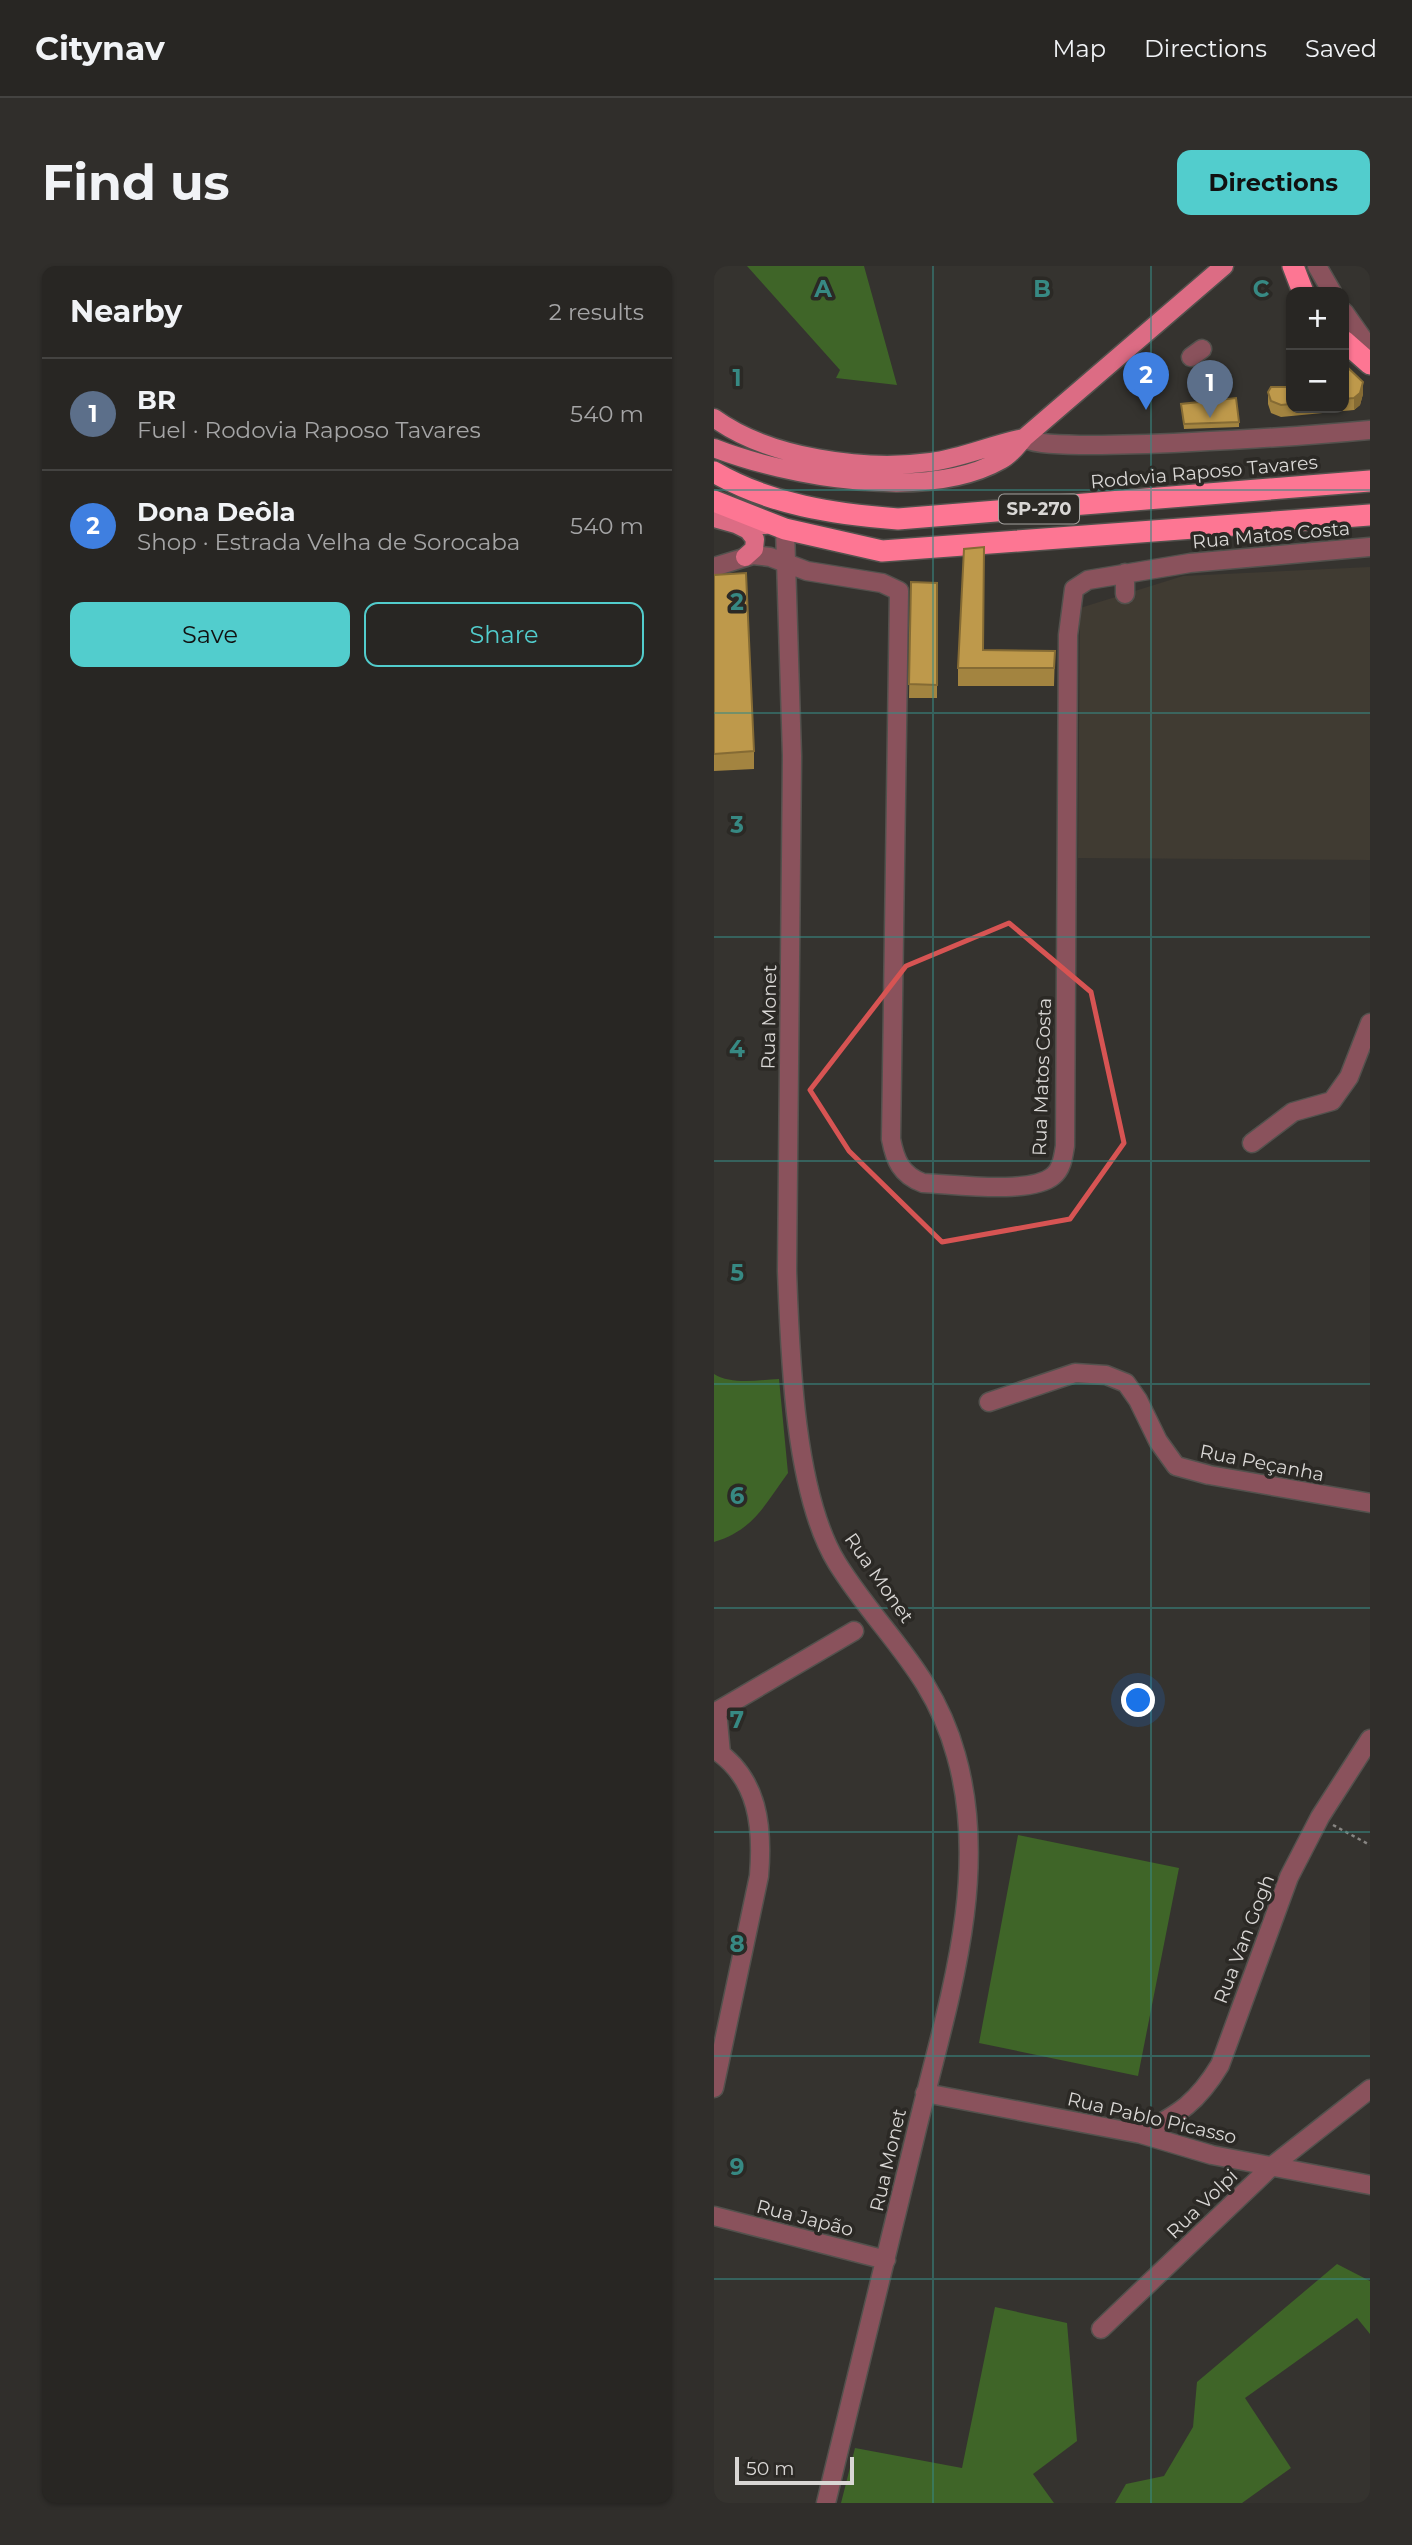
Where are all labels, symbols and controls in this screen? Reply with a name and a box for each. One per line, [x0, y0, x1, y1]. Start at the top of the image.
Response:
text: Citynav [35, 28, 165, 68]
text: Map [1053, 34, 1106, 63]
text: Directions [1144, 34, 1267, 63]
text: Saved [1305, 34, 1377, 63]
button: Directions [1177, 150, 1370, 215]
text: Find us [42, 153, 230, 212]
text: A [813, 275, 832, 303]
text: B [1033, 275, 1051, 303]
text: C [1253, 275, 1270, 303]
map controls [1286, 287, 1349, 413]
button: + [1286, 287, 1349, 350]
text: Nearby [70, 293, 182, 330]
text: 2 results [549, 298, 644, 326]
button: − [1286, 350, 1349, 413]
pin: 2 [1123, 352, 1169, 410]
pin: 1 [1187, 360, 1233, 418]
text: 1 [732, 364, 742, 392]
text: BR [137, 384, 176, 416]
text: 1 [88, 400, 98, 428]
text: 540 m [570, 400, 644, 428]
text: Fuel · Rodovia Raposo Tavares [137, 416, 481, 444]
street label: Rodovia Raposo Tavares [1089, 451, 1319, 493]
road number: SP-270 [999, 495, 1079, 524]
text: Dona Deôla [137, 496, 296, 528]
text: 2 [86, 512, 100, 540]
text: 540 m [570, 512, 644, 540]
street label: Rua Matos Costa [1191, 517, 1351, 553]
text: Shop · Estrada Velha de Sorocaba [137, 528, 520, 556]
text: 2 [730, 588, 744, 616]
button: Save [70, 602, 350, 667]
button: Share [364, 602, 644, 667]
text: 3 [729, 811, 744, 839]
street label: Rua Monet [757, 964, 781, 1070]
street label: Rua Matos Costa [1028, 997, 1056, 1157]
text: 4 [729, 1035, 745, 1063]
text: 5 [730, 1259, 744, 1287]
street label: Rua Peçanha [1198, 1440, 1326, 1486]
text: 6 [730, 1482, 745, 1510]
street label: Rua Monet [840, 1528, 919, 1628]
your location [1121, 1683, 1155, 1717]
text: 7 [730, 1706, 744, 1734]
street label: Rua Van Gogh [1209, 1871, 1279, 2007]
text: 8 [729, 1930, 745, 1958]
street label: Rua Pablo Picasso [1065, 2087, 1239, 2149]
street label: Rua Monet [865, 2106, 911, 2214]
text: 9 [730, 2153, 744, 2181]
street label: Rua Volpi [1162, 2164, 1242, 2244]
street label: Rua Japão [754, 2195, 856, 2241]
scale bar [735, 2454, 854, 2486]
text: 50 m [746, 2457, 794, 2480]

